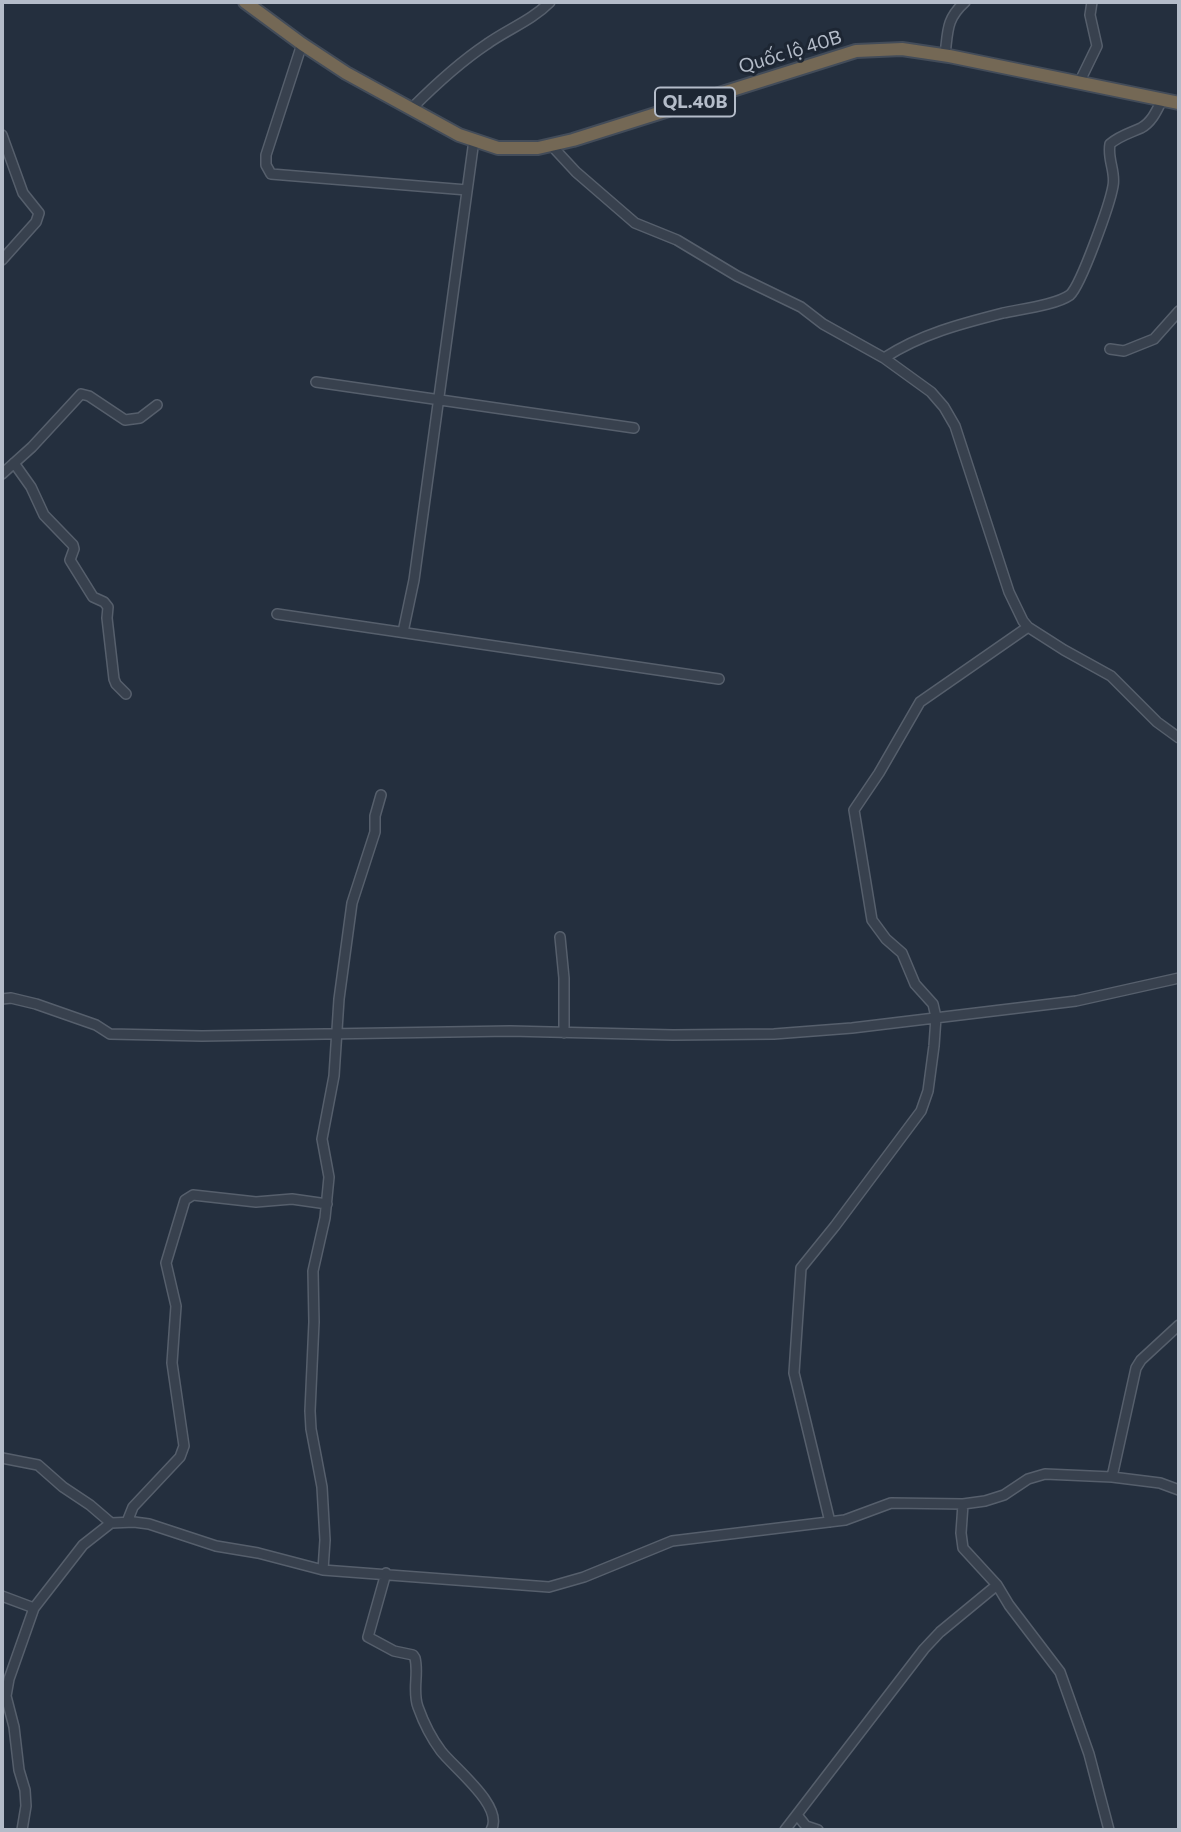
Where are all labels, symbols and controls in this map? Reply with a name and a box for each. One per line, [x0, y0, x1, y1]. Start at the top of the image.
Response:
street label: Quốc lộ 40B [736, 26, 844, 78]
road number: QL.40B [655, 88, 735, 116]

